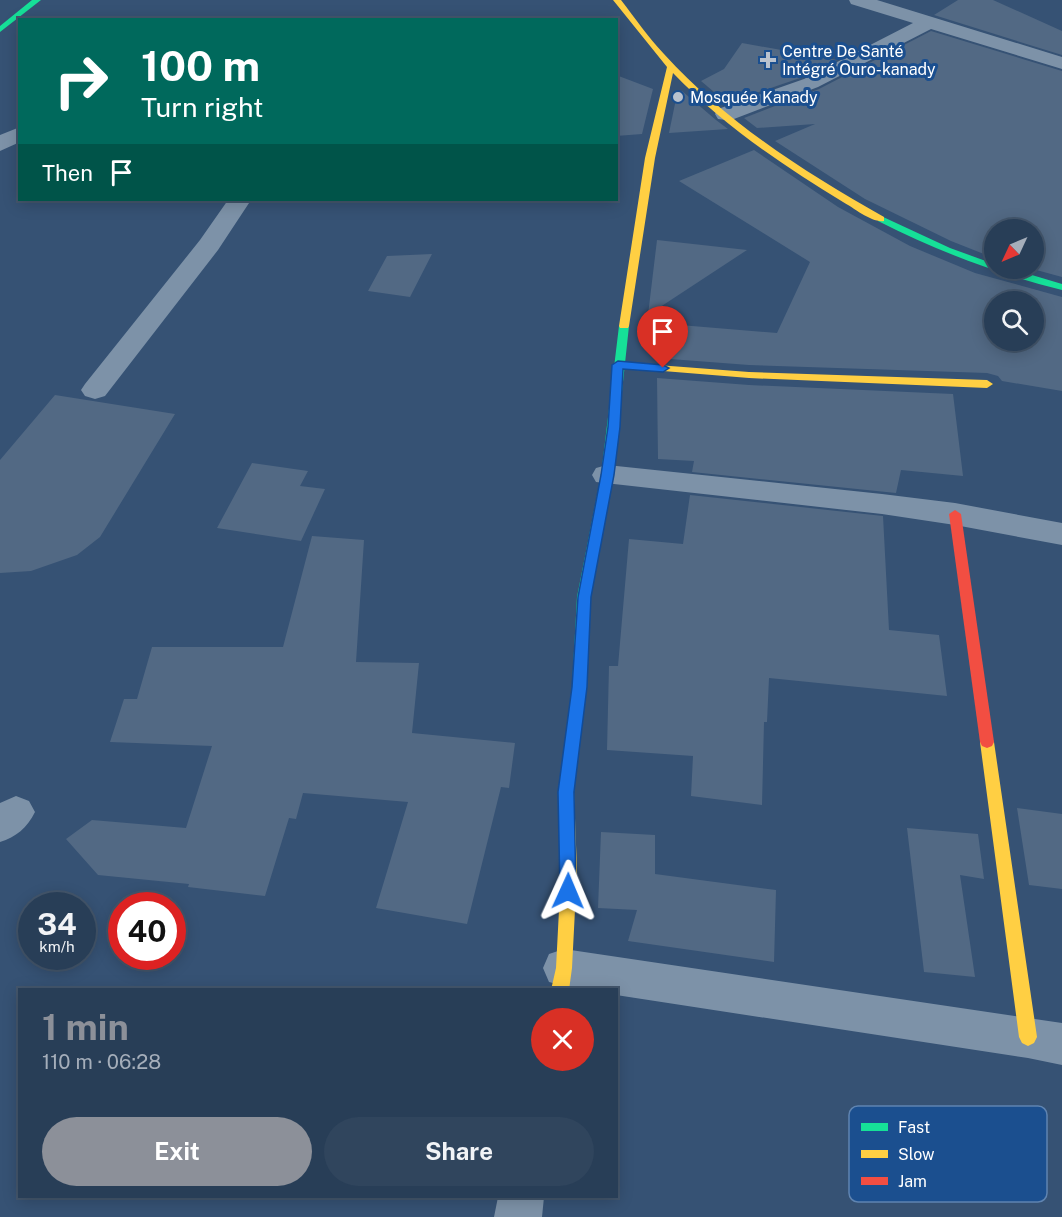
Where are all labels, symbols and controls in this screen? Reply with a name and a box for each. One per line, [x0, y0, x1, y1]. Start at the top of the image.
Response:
text: 100 m [141, 41, 260, 90]
icon: right [42, 42, 120, 120]
place label: Centre De Santé Intégré Ouro-kanady [782, 42, 936, 79]
marker: Centre De Santé Intégré Ouro-kanady [759, 51, 777, 69]
place label: Mosquée Kanady [690, 88, 818, 107]
marker: Mosquée Kanady [671, 90, 685, 104]
text: Turn right [141, 91, 264, 123]
icon: arrive [105, 156, 138, 189]
text: Then [42, 160, 93, 186]
north arrow [984, 219, 1044, 279]
map controls [984, 219, 1044, 351]
button: search [984, 291, 1044, 351]
pin [637, 306, 688, 368]
icon: arrive [646, 315, 679, 348]
position arrow [536, 859, 600, 923]
speed limit sign: 40 [108, 892, 186, 970]
text: 34 [37, 906, 77, 942]
text: km/h [39, 938, 75, 955]
text: 1 min [42, 1006, 129, 1048]
button: close [531, 1008, 594, 1071]
text: 110 m · 06:28 [42, 1050, 161, 1074]
legend [849, 1106, 1047, 1202]
button: Exit [42, 1117, 312, 1186]
button: Share [324, 1117, 594, 1186]
text: Fast [898, 1118, 930, 1137]
text: Slow [898, 1145, 935, 1164]
text: Jam [898, 1172, 927, 1191]

